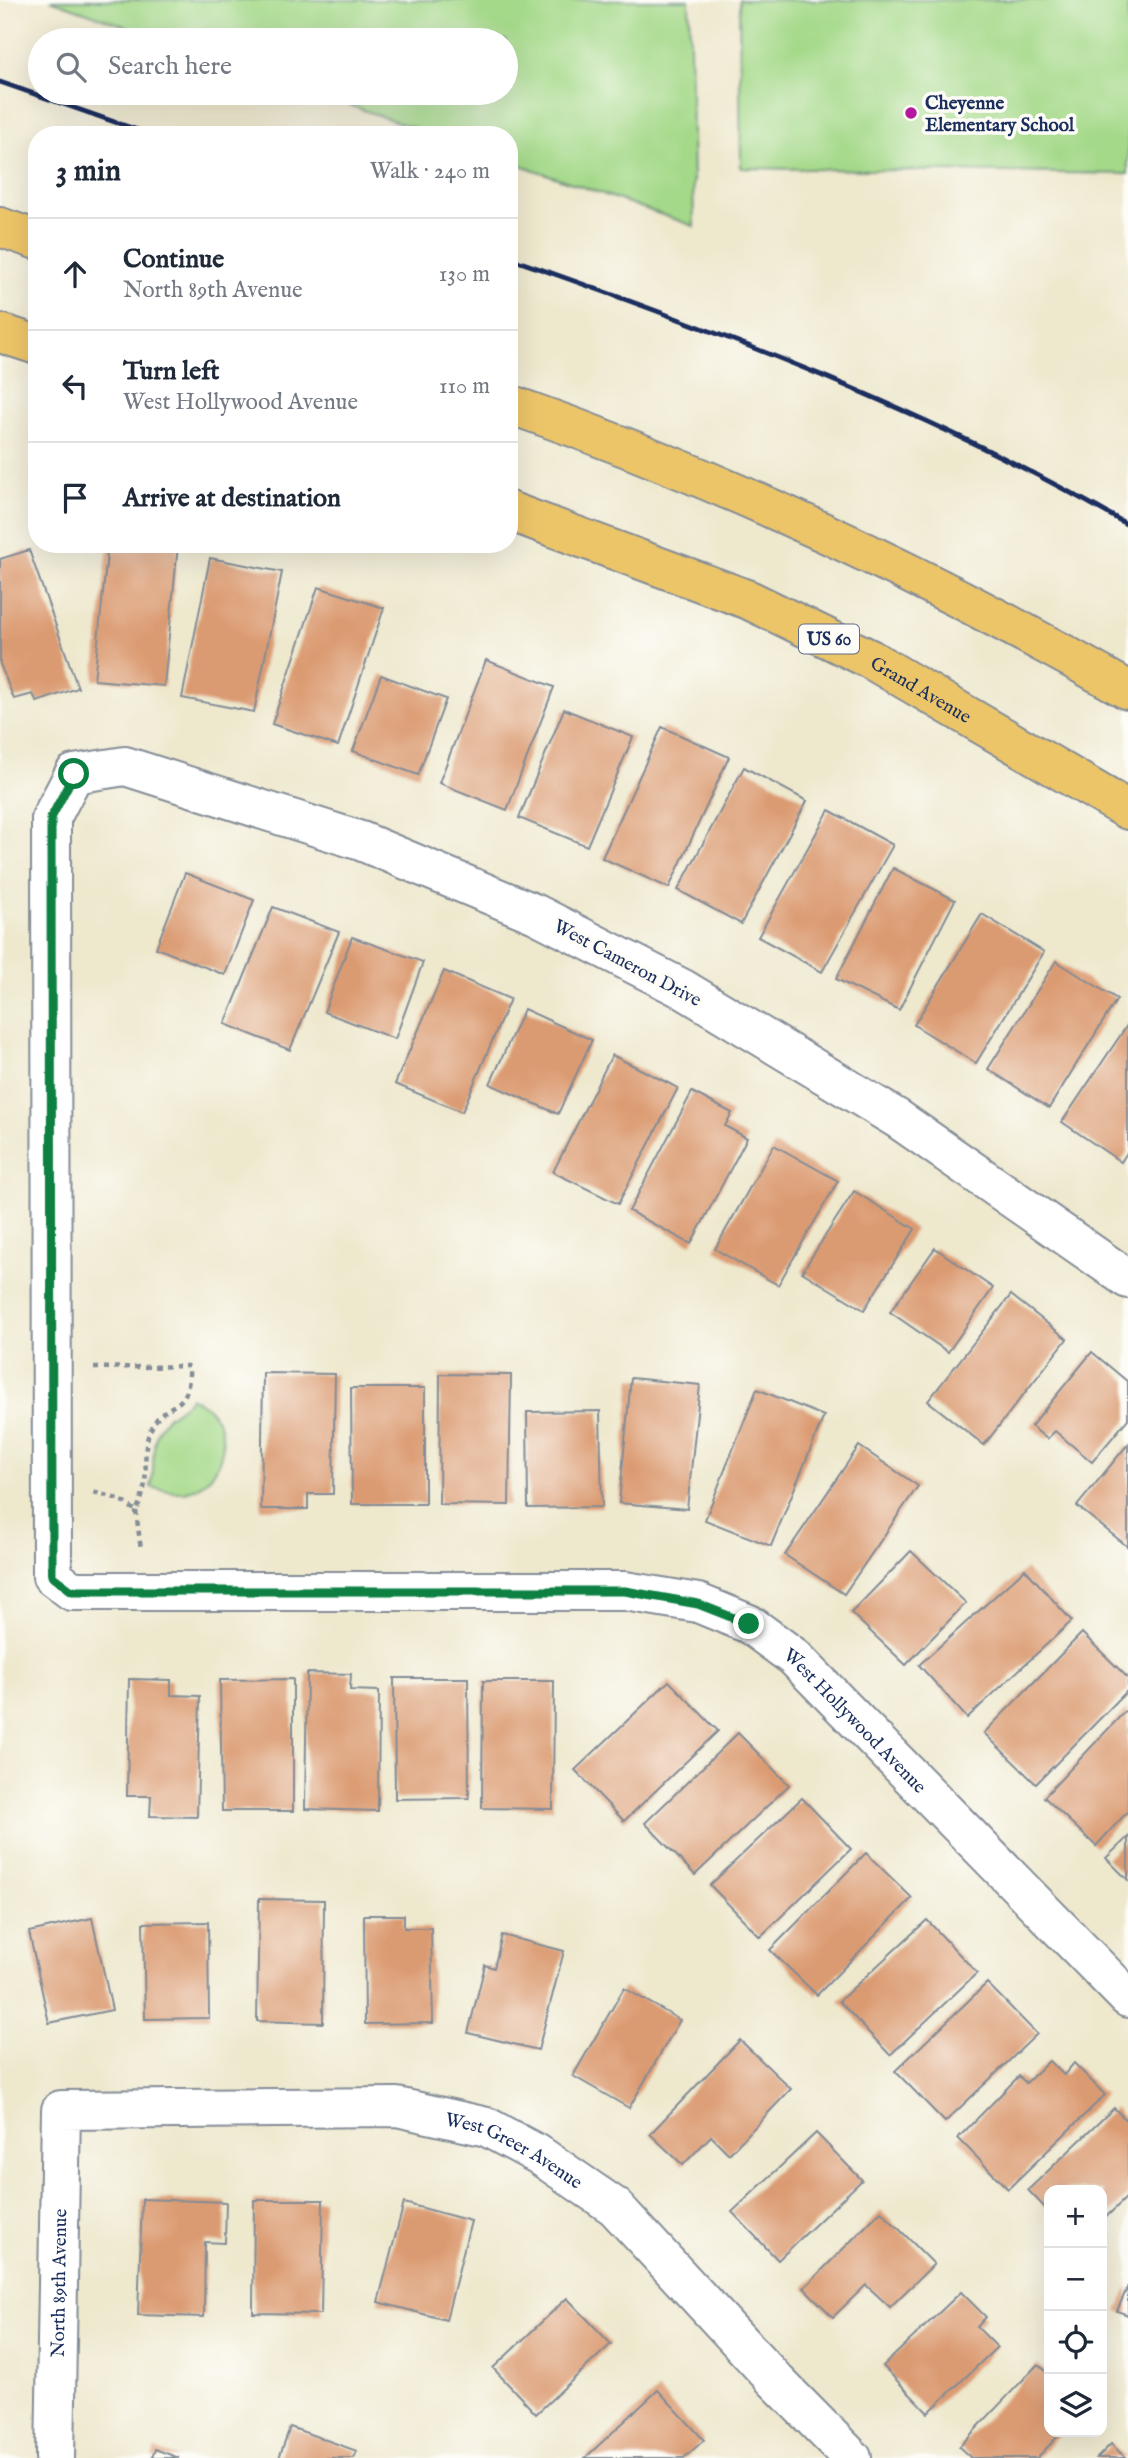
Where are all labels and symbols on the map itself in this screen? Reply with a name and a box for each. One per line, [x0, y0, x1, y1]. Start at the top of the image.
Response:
place label: Cheyenne Elementary School [925, 92, 1075, 138]
marker: Cheyenne Elementary School [903, 105, 919, 121]
road number: US 60 [799, 624, 859, 654]
street label: Grand Avenue [866, 652, 975, 730]
route start [58, 758, 89, 789]
street label: West Cameron Drive [549, 915, 705, 1013]
route end [733, 1608, 764, 1639]
street label: West Hollywood Avenue [778, 1644, 931, 1799]
street label: West Greer Avenue [443, 2108, 587, 2195]
street label: North 89th Avenue [47, 2208, 73, 2358]

